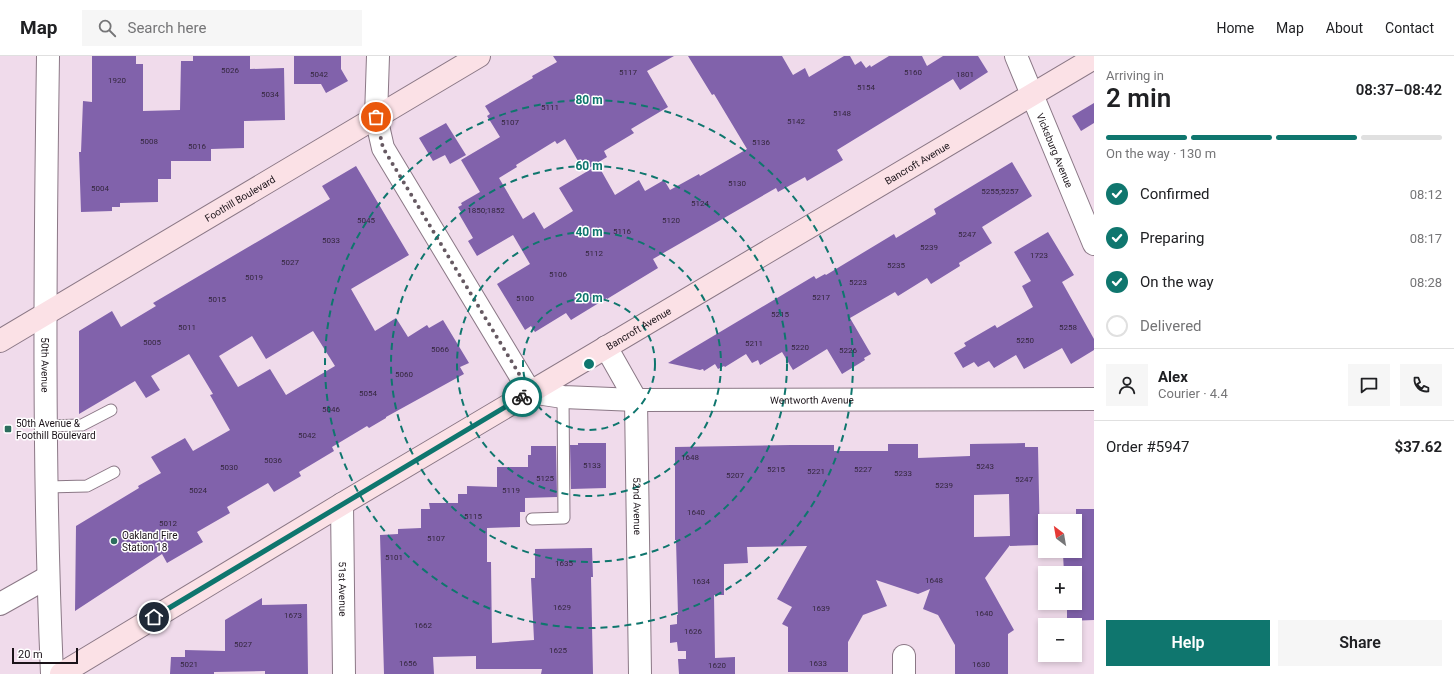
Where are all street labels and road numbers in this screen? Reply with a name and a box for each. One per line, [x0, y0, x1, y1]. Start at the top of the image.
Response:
street label: Vicksburg Avenue [1034, 112, 1075, 189]
street label: Bancroft Avenue [883, 140, 952, 187]
street label: Foothill Boulevard [203, 174, 277, 224]
street label: Bancroft Avenue [604, 305, 673, 352]
street label: 50th Avenue [39, 337, 51, 393]
street label: Wentworth Avenue [770, 395, 854, 406]
street label: 52nd Avenue [631, 477, 643, 535]
street label: 51st Avenue [337, 561, 348, 617]

